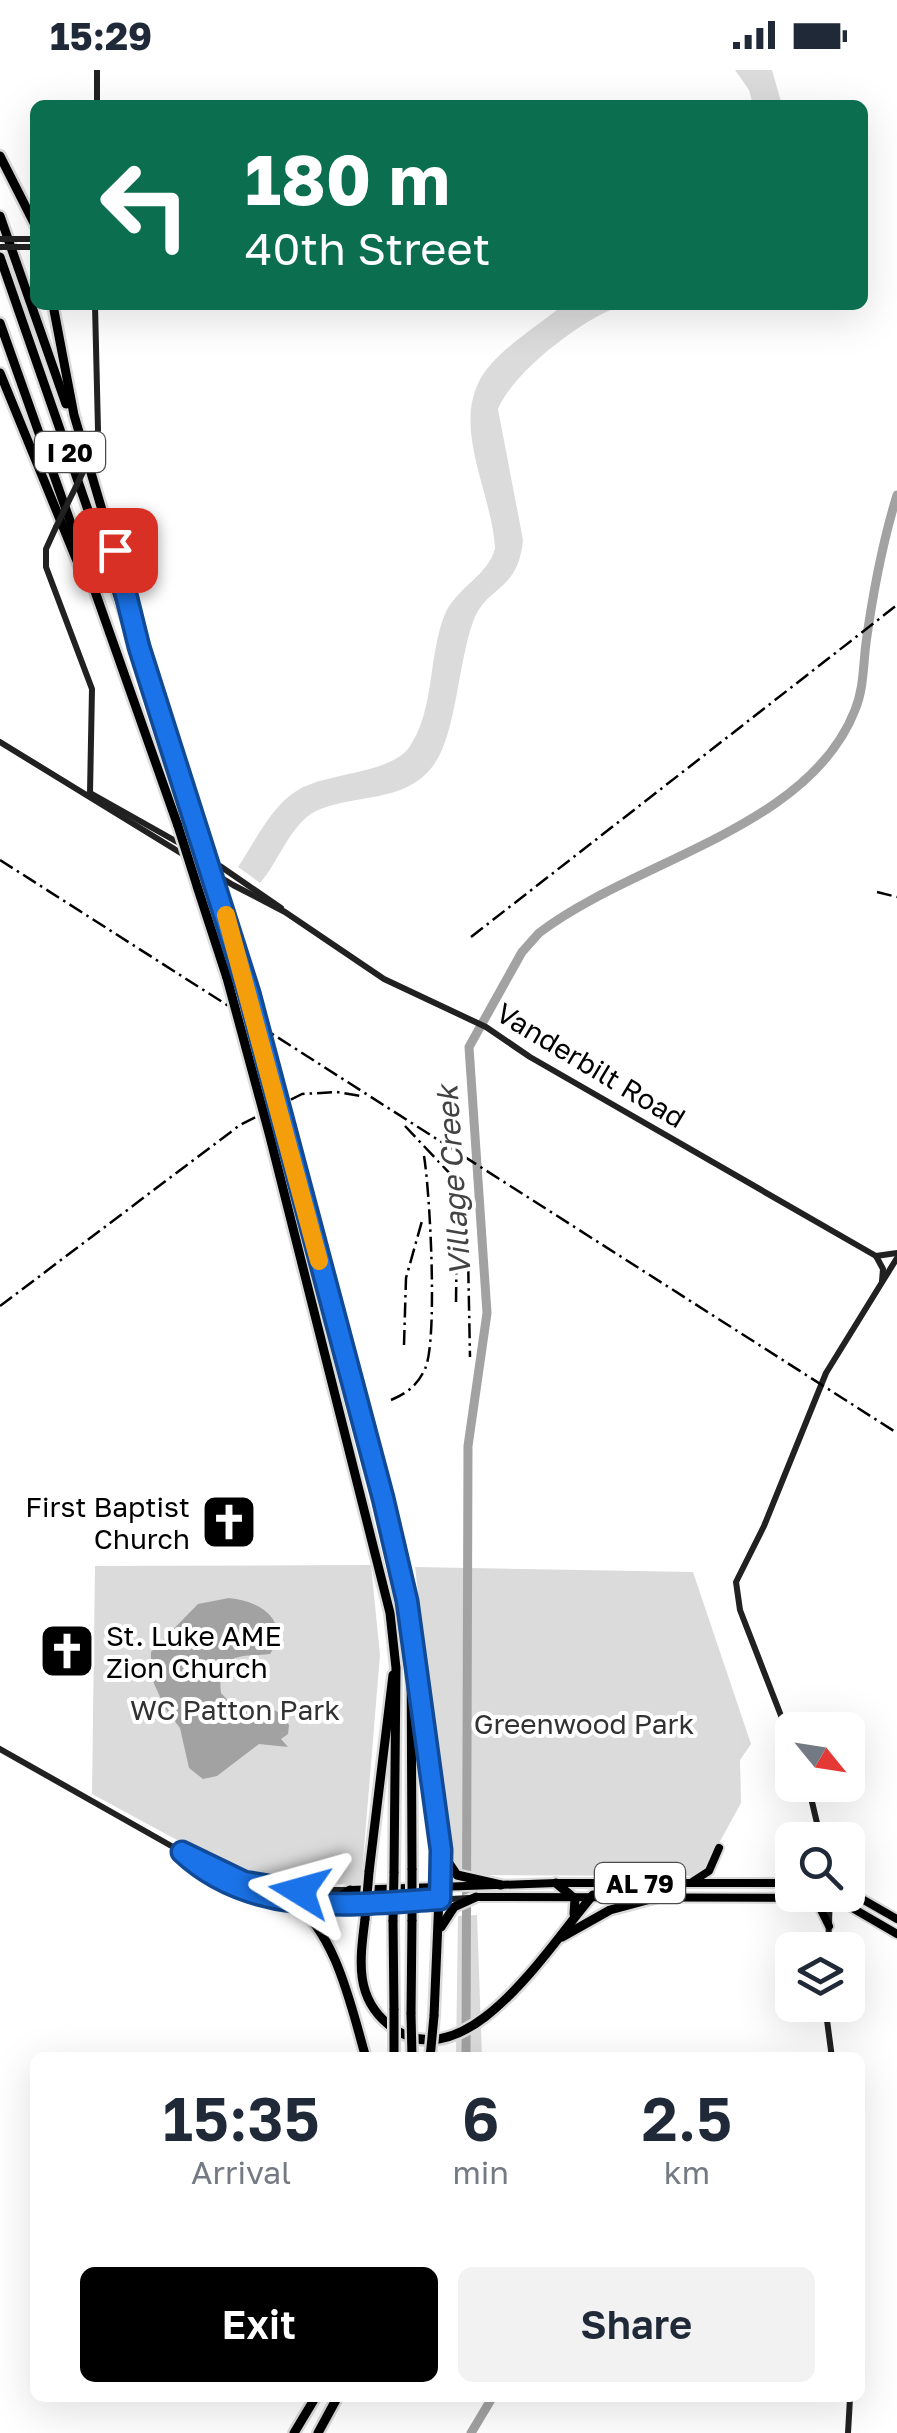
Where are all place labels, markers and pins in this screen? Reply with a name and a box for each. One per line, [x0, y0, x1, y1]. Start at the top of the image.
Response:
pin [73, 508, 158, 593]
place label: First Baptist Church [25, 1490, 190, 1555]
church icon: First Baptist Church [199, 1492, 259, 1552]
place label: St. Luke AME Zion Church [106, 1619, 282, 1684]
church icon: St. Luke AME Zion Church [37, 1621, 97, 1681]

